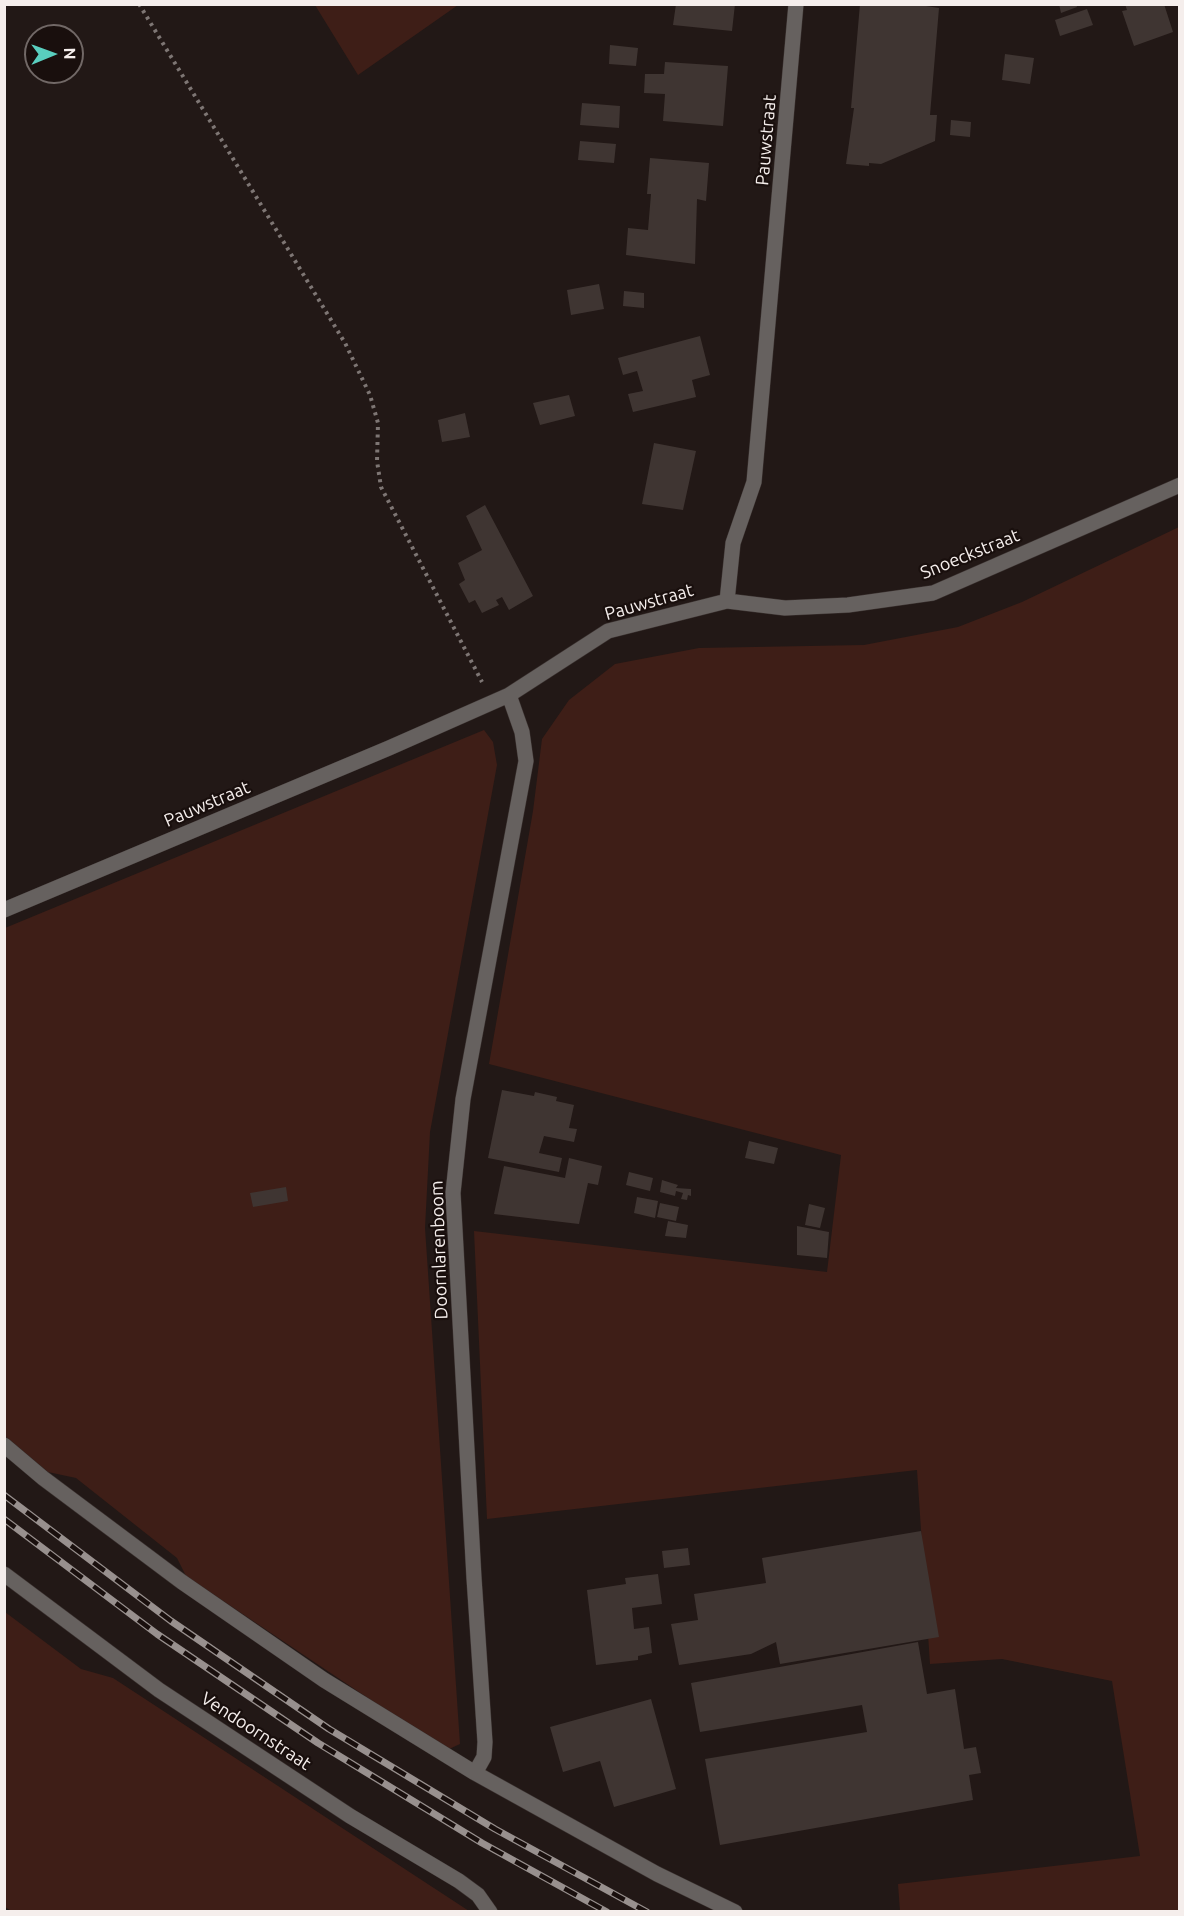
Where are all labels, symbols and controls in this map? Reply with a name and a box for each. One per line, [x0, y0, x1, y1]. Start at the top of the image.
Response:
north arrow [24, 24, 84, 84]
text: N [61, 48, 79, 60]
street label: Pauwstraat [751, 94, 781, 186]
street label: Snoeckstraat [917, 524, 1023, 584]
street label: Pauwstraat [602, 579, 696, 625]
street label: Pauwstraat [161, 776, 253, 832]
street label: Doornlarenboom [426, 1180, 452, 1320]
street label: Vendoornstraat [197, 1687, 315, 1775]

